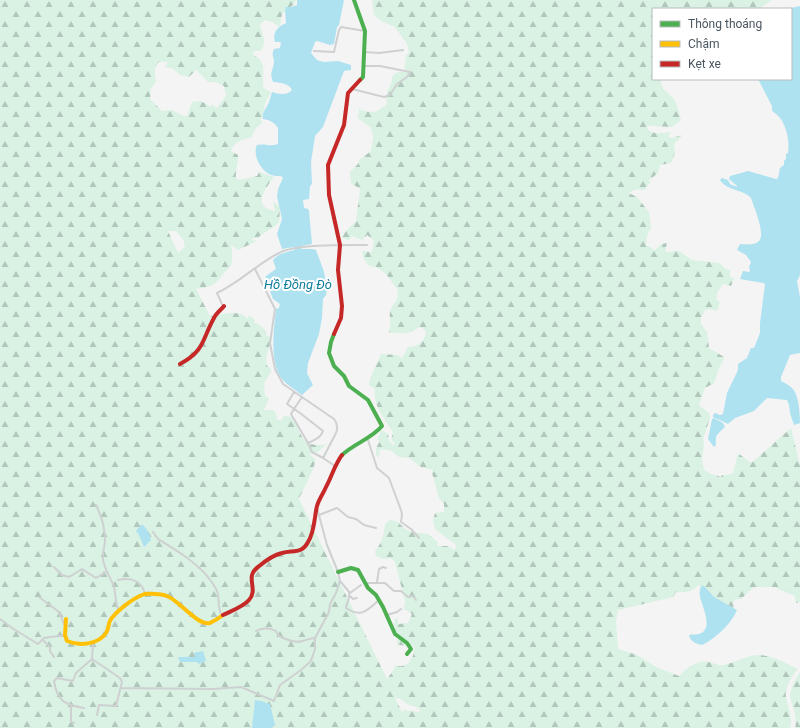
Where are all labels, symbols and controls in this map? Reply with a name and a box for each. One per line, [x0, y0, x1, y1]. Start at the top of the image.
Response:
legend [652, 8, 792, 80]
text: Thông thoáng [688, 17, 762, 31]
text: Chậm [688, 37, 719, 51]
text: Kẹt xe [688, 57, 721, 71]
water label: Hồ Đồng Đò [264, 277, 332, 292]

